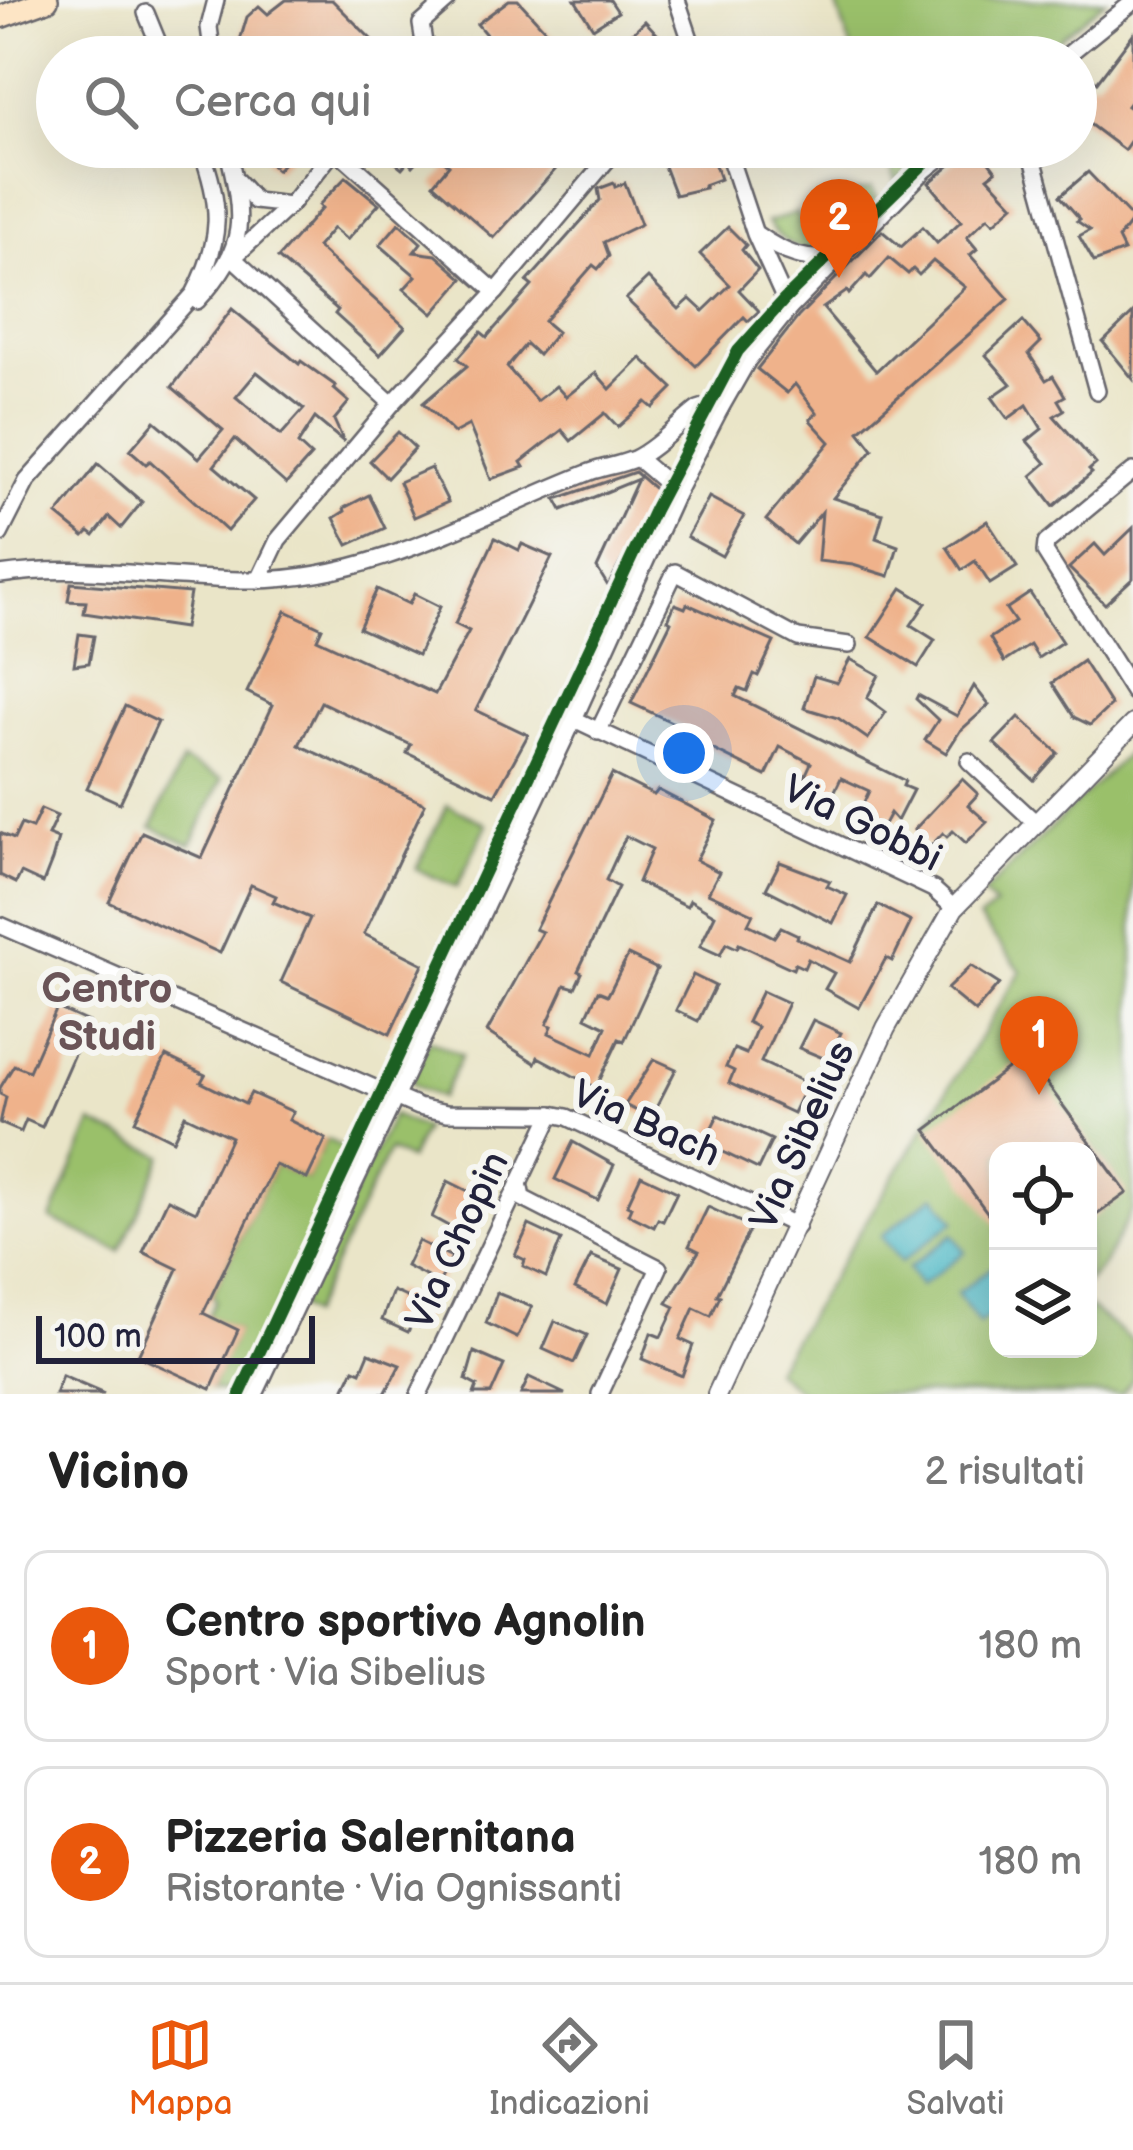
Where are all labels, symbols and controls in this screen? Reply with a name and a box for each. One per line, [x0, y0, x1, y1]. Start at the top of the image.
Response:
search box [36, 36, 1097, 168]
icon: search [78, 69, 144, 135]
text: Cerca qui [174, 75, 371, 130]
pin: 2 [800, 179, 878, 278]
your location [654, 723, 714, 783]
street label: Via Gobbi [775, 766, 949, 883]
district label: Centro Studi [41, 964, 173, 1063]
pin: 1 [1000, 996, 1078, 1095]
street label: Via Sibelius [741, 1034, 866, 1238]
street label: Via Bach [565, 1071, 727, 1178]
map controls [989, 1142, 1097, 1358]
button: locate [989, 1142, 1097, 1250]
street label: Via Chopin [397, 1145, 520, 1338]
button: layers [989, 1250, 1097, 1358]
scale bar [36, 1310, 315, 1363]
text: 100 m [54, 1317, 142, 1357]
text: Vicino [48, 1442, 189, 1503]
text: 2 risultati [925, 1449, 1085, 1496]
text: Centro sportivo Agnolin [165, 1595, 646, 1650]
text: 1 [82, 1623, 98, 1670]
text: 180 m [978, 1623, 1082, 1670]
text: Sport · Via Sibelius [165, 1650, 486, 1697]
text: Pizzeria Salernitana [165, 1811, 576, 1866]
text: 2 [78, 1839, 102, 1886]
text: 180 m [978, 1839, 1082, 1886]
text: Ristorante · Via Ognissanti [165, 1866, 622, 1913]
tab: Mappa [128, 2012, 233, 2124]
tab: Indicazioni [489, 2012, 650, 2124]
tab: Salvati [907, 2012, 1005, 2124]

